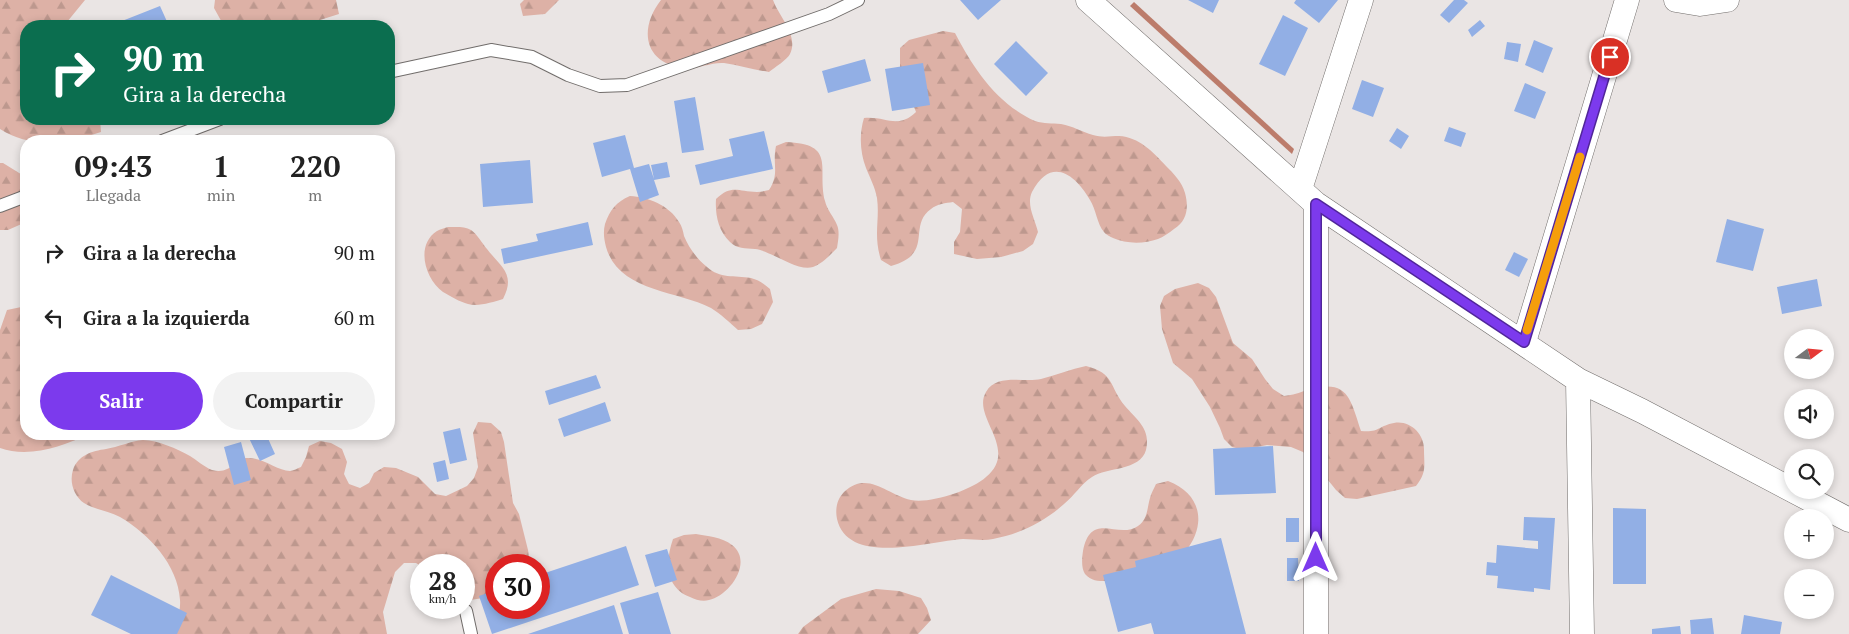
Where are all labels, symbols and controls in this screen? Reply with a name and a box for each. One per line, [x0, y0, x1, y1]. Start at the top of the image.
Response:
text: 90 m [123, 35, 204, 81]
pin [1589, 36, 1631, 78]
icon: right [40, 40, 105, 105]
icon: arrive [1596, 43, 1624, 71]
text: Gira a la derecha [123, 79, 286, 108]
text: 09:43 [74, 146, 153, 186]
text: 1 [213, 146, 230, 186]
text: 220 [290, 146, 341, 186]
text: Llegada [86, 184, 141, 206]
text: min [207, 184, 235, 206]
text: m [308, 184, 322, 206]
icon: right [40, 239, 68, 267]
text: Gira a la derecha [83, 240, 236, 265]
text: 90 m [334, 240, 375, 265]
icon: left [40, 304, 68, 332]
text: Gira a la izquierda [83, 305, 250, 330]
text: 60 m [334, 305, 375, 330]
north arrow [1784, 329, 1834, 379]
map controls [1784, 329, 1834, 619]
button: Salir [40, 372, 203, 430]
button: Compartir [213, 372, 375, 430]
button: sound [1784, 389, 1834, 439]
button: search [1784, 449, 1834, 499]
button: + [1784, 509, 1834, 559]
position arrow [1289, 531, 1341, 583]
speed limit sign: 30 [485, 554, 550, 619]
text: 28 [428, 564, 457, 597]
button: − [1784, 569, 1834, 619]
text: km/h [429, 591, 456, 606]

